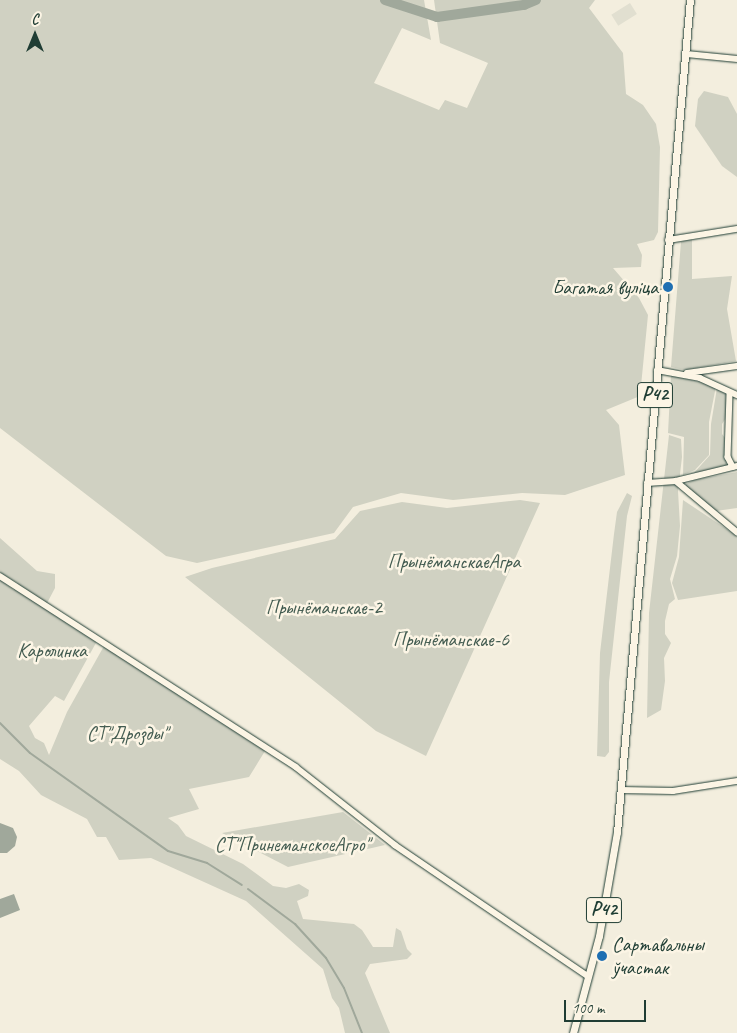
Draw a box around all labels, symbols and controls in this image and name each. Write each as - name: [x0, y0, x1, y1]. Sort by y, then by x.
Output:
- north arrow: [10, 10, 60, 60]
- text: С: [32, 11, 38, 28]
- place label: Багатая вуліца: [554, 275, 658, 299]
- marker: Багатая вуліца: [662, 281, 674, 293]
- road number: Р42: [636, 378, 674, 412]
- park label: ПрынёманскаеАгра: [388, 549, 520, 573]
- park label: Прынёманскае-2: [266, 595, 382, 619]
- park label: Прынёманскае-6: [393, 627, 509, 651]
- park label: Каролинка: [17, 638, 87, 662]
- park label: СТ"Дрозды": [87, 721, 167, 745]
- park label: СТ"ПринеманскоеАгро": [215, 832, 369, 856]
- road number: Р42: [585, 894, 623, 926]
- place label: Сартавальны ўчастак: [612, 932, 704, 979]
- marker: Сартавальны ўчастак: [596, 950, 608, 962]
- scale bar: [567, 990, 650, 1022]
- text: 100 m: [572, 999, 604, 1018]

